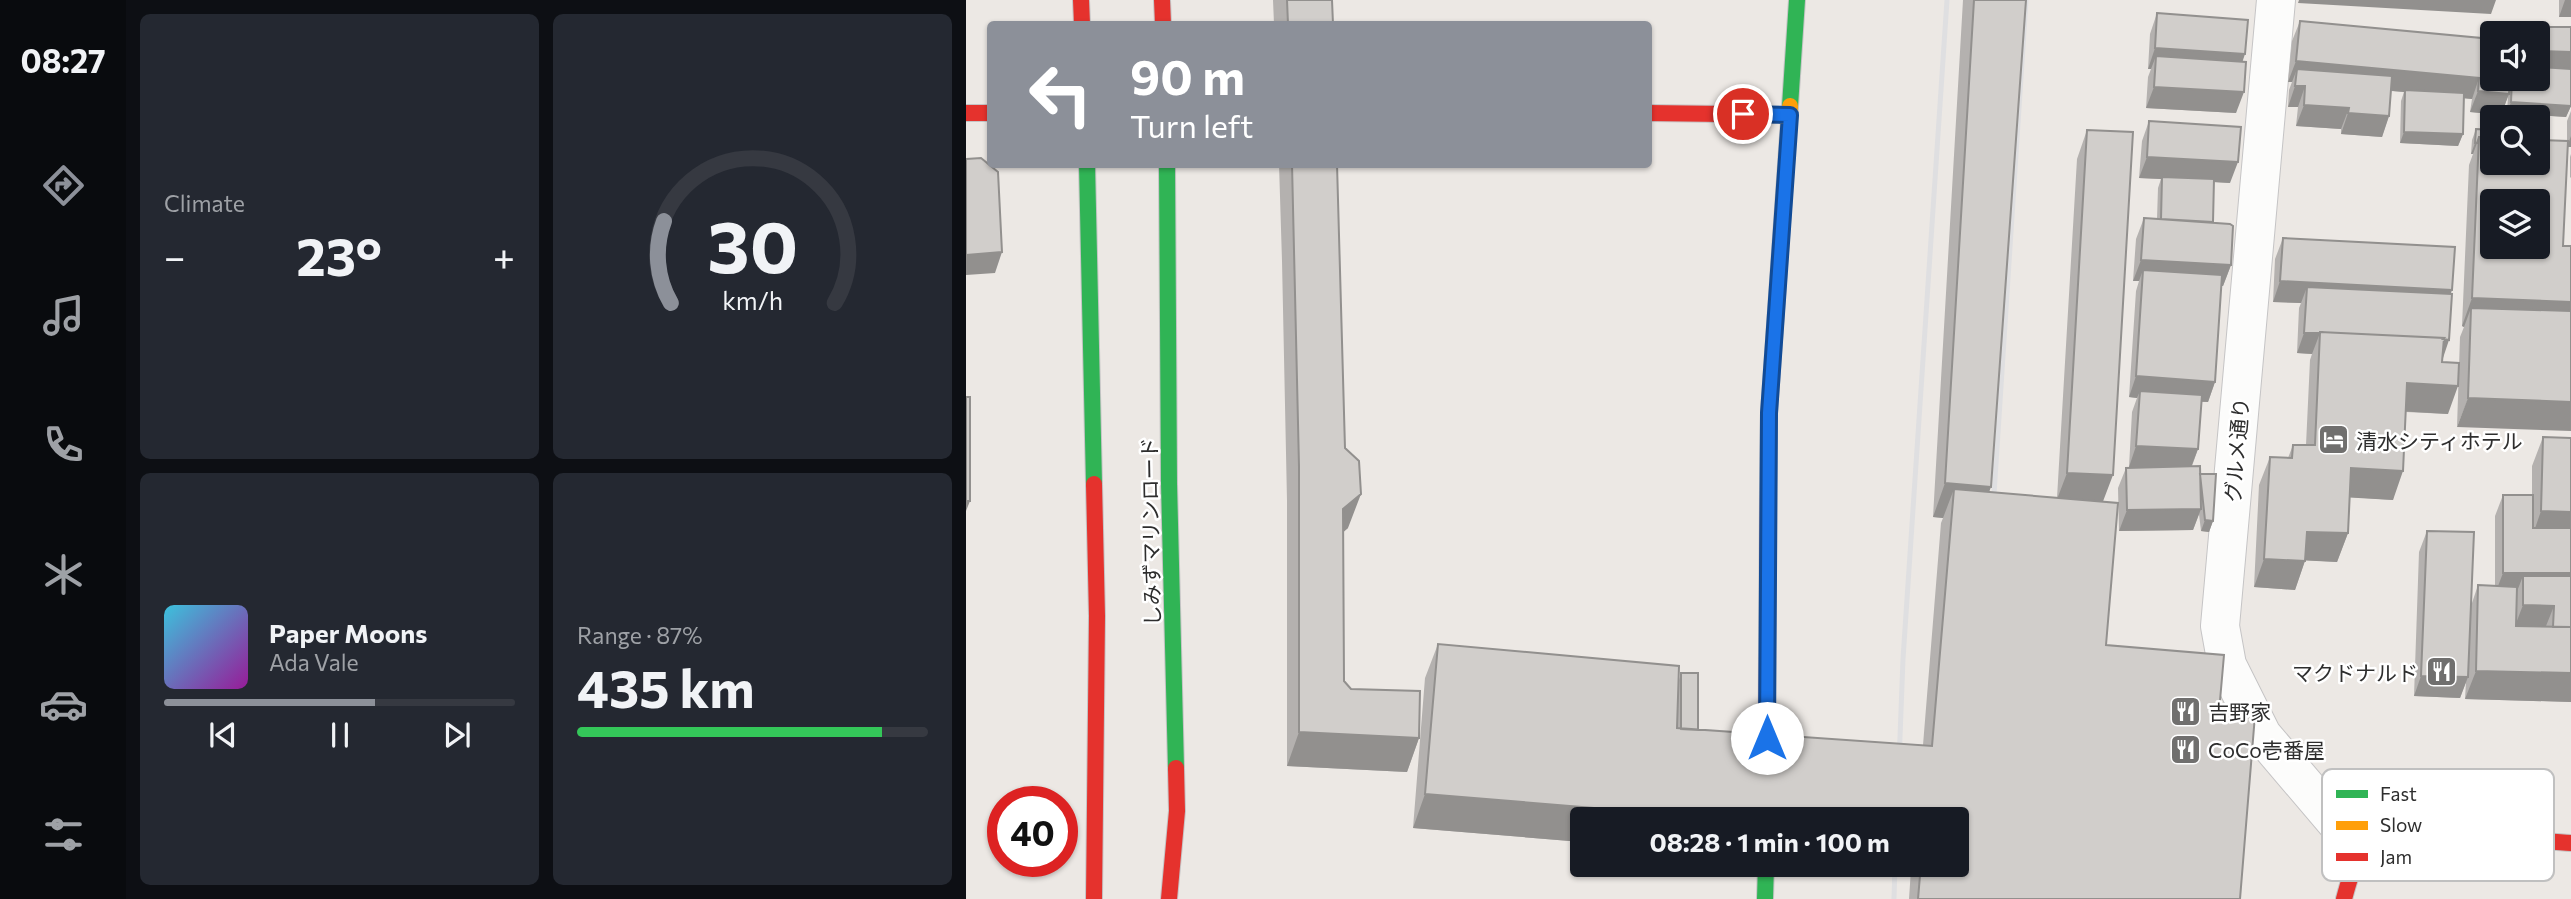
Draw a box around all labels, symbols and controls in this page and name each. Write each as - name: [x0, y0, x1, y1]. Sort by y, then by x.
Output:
- map controls: [2480, 21, 2550, 259]
- button: sound: [2480, 21, 2550, 91]
- text: 08:27: [20, 40, 106, 80]
- text: 90 m: [1130, 45, 1245, 105]
- icon: left: [1015, 49, 1106, 140]
- pin: [1713, 84, 1773, 144]
- icon: arrive: [1724, 95, 1762, 133]
- text: Turn left: [1130, 105, 1254, 145]
- button: search: [2480, 105, 2550, 175]
- icon: directions: [39, 161, 88, 210]
- text: Climate: [164, 189, 245, 217]
- button: layers: [2480, 189, 2550, 259]
- text: 30: [707, 199, 798, 288]
- text: 23°: [296, 223, 382, 287]
- text: −: [164, 232, 186, 279]
- text: +: [493, 232, 515, 279]
- text: km/h: [722, 284, 783, 314]
- icon: music: [39, 291, 88, 340]
- street label: グルメ通り: [2219, 397, 2253, 503]
- icon: phone: [39, 420, 88, 469]
- hotel icon: 清水シティホテル: [2316, 423, 2350, 457]
- place label: 清水シティホテル: [2356, 428, 2523, 453]
- street label: しみずマリンロード: [1136, 437, 1164, 627]
- icon: climate: [39, 550, 88, 599]
- text: Paper Moons: [269, 617, 427, 648]
- text: Range · 87%: [577, 621, 702, 649]
- text: Ada Vale: [269, 648, 359, 676]
- text: 435 km: [577, 655, 755, 719]
- restaurant icon: マクドナルド: [2424, 655, 2458, 689]
- place label: マクドナルド: [2292, 660, 2418, 685]
- icon: car: [39, 680, 88, 729]
- restaurant icon: 吉野家: [2168, 694, 2202, 728]
- place label: 吉野家: [2208, 699, 2271, 724]
- position arrow: [1730, 701, 1804, 775]
- icon: previous: [204, 716, 242, 754]
- icon: pause: [321, 716, 359, 754]
- icon: next: [438, 716, 476, 754]
- restaurant icon: CoCo壱番屋: [2168, 732, 2202, 766]
- place label: CoCo壱番屋: [2208, 737, 2325, 762]
- legend: [2322, 769, 2554, 881]
- text: Fast: [2380, 782, 2417, 805]
- speed limit sign: 40: [987, 786, 1078, 877]
- icon: filters: [39, 810, 88, 859]
- text: Slow: [2380, 813, 2422, 836]
- text: 08:28 · 1 min · 100 m: [1649, 826, 1890, 857]
- text: Jam: [2380, 845, 2412, 868]

